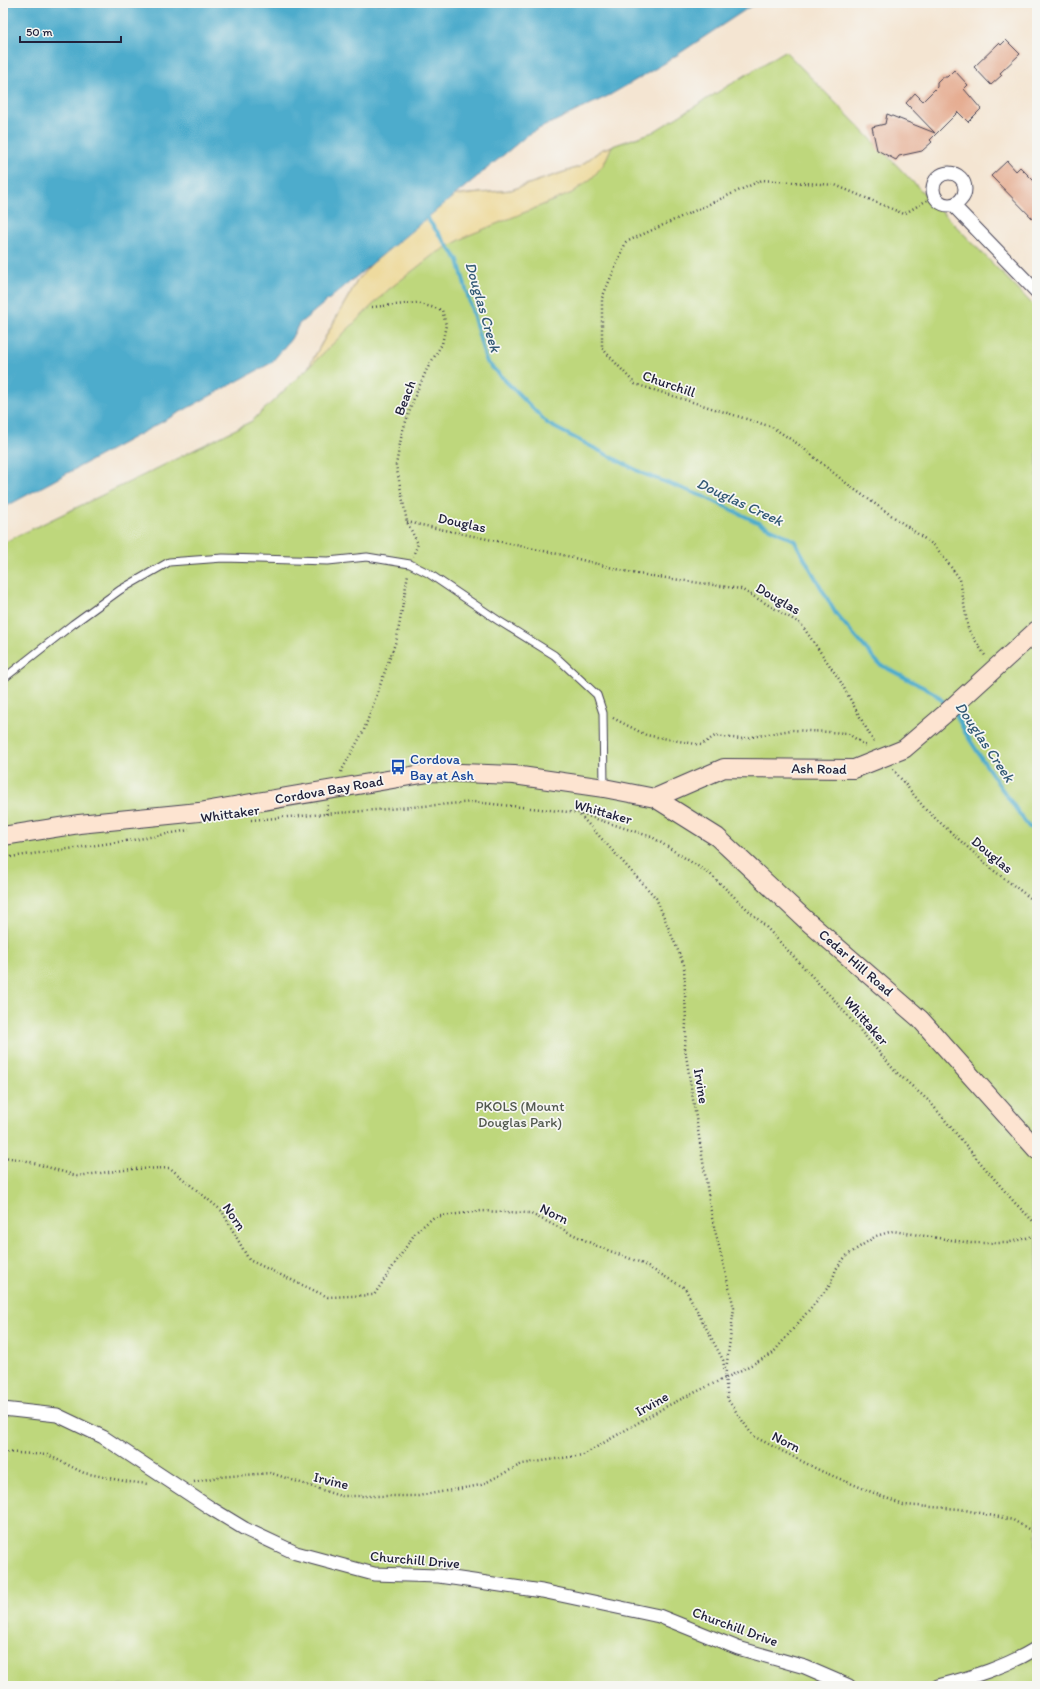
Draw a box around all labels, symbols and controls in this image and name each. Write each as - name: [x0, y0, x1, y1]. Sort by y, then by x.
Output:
- scale bar: [20, 18, 121, 44]
- text: 50 m: [26, 25, 52, 39]
- water label: Douglas Creek: [462, 260, 505, 355]
- street label: Churchill: [640, 367, 698, 401]
- street label: Beach: [391, 378, 419, 418]
- water label: Douglas Creek: [694, 474, 787, 530]
- street label: Douglas: [436, 510, 488, 536]
- street label: Douglas: [753, 579, 803, 619]
- water label: Douglas Creek: [952, 698, 1019, 787]
- place label: Cordova Bay at Ash: [410, 751, 474, 784]
- bus stop icon: Cordova Bay at Ash: [389, 758, 407, 776]
- street label: Ash Road: [791, 760, 847, 778]
- street label: Cordova Bay Road: [273, 772, 385, 808]
- street label: Whittaker: [572, 796, 634, 828]
- street label: Whittaker: [199, 801, 261, 827]
- street label: Douglas: [968, 833, 1016, 877]
- street label: Cedar Hill Road: [815, 926, 897, 1000]
- street label: Whittaker: [840, 993, 892, 1049]
- street label: Irvine: [690, 1067, 712, 1105]
- park label: PKOLS (Mount Douglas Park): [476, 1098, 564, 1131]
- street label: Norn: [219, 1200, 250, 1234]
- street label: Norn: [537, 1200, 572, 1228]
- street label: Irvine: [632, 1388, 672, 1420]
- street label: Norn: [769, 1428, 804, 1457]
- street label: Irvine: [312, 1468, 351, 1494]
- street label: Churchill Drive: [370, 1548, 461, 1572]
- street label: Churchill Drive: [690, 1604, 780, 1650]

